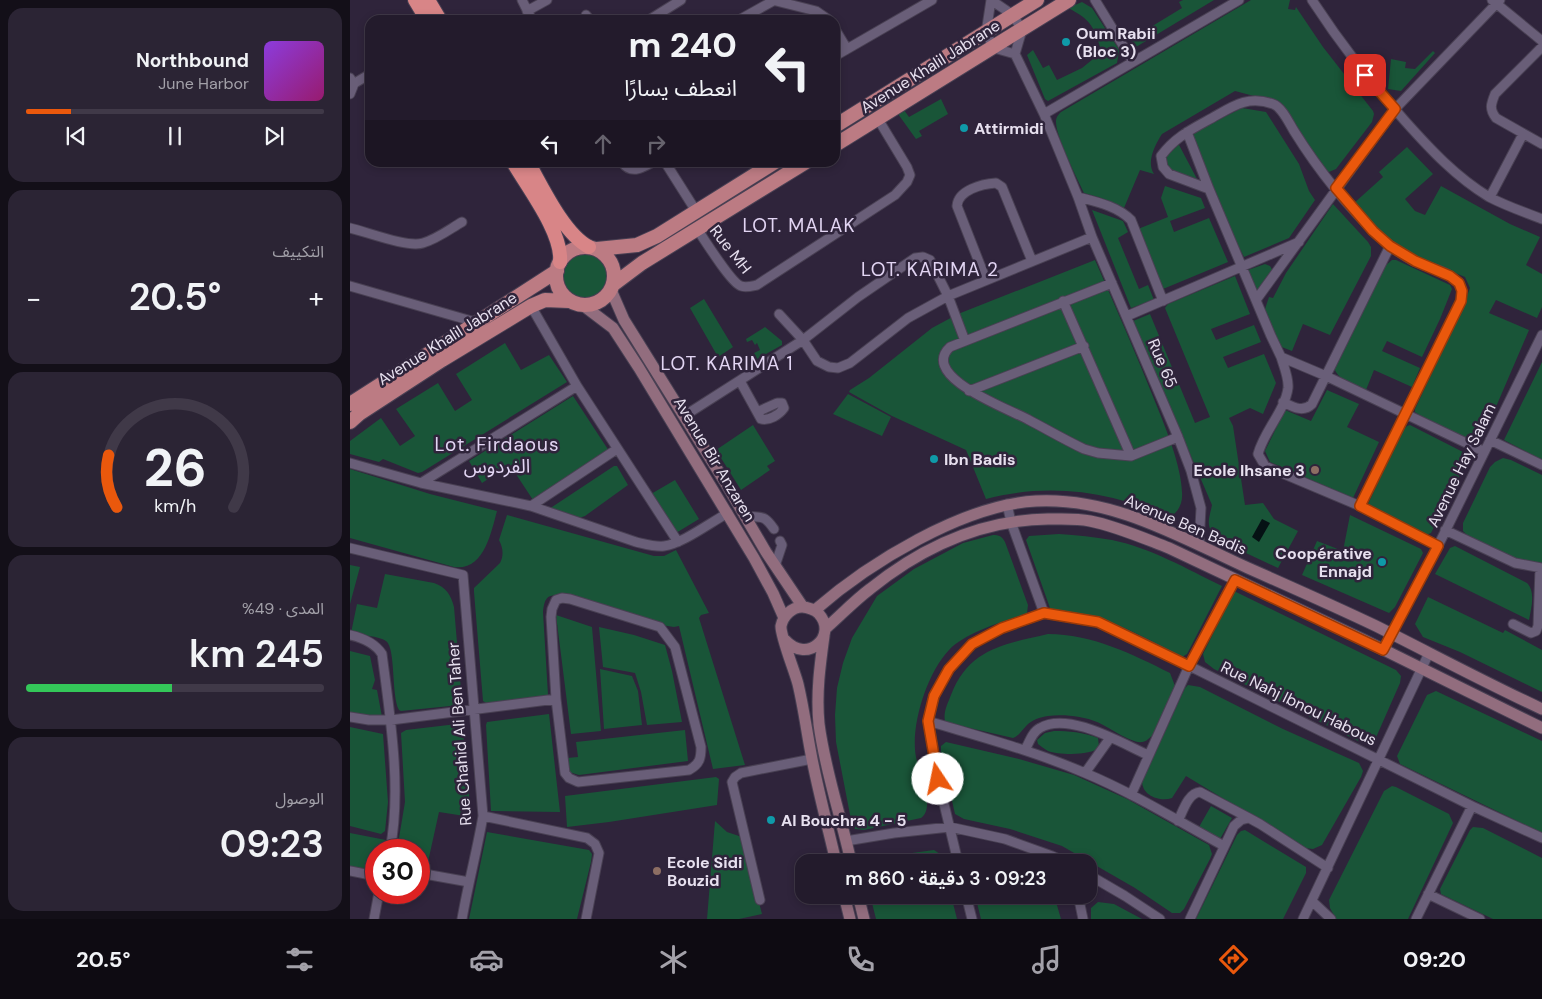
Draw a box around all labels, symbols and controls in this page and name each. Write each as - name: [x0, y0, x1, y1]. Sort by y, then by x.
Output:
- street label: Avenue Khalil Jabrane: [857, 15, 1004, 118]
- text: 240 m: [628, 22, 737, 68]
- place label: Oum Rabii (Bloc 3): [1076, 23, 1156, 62]
- icon: left: [755, 35, 820, 100]
- marker: Oum Rabii (Bloc 3): [1060, 36, 1072, 48]
- text: Northbound: [136, 48, 249, 73]
- pin: [1344, 54, 1386, 96]
- icon: arrive: [1351, 61, 1379, 89]
- text: June Harbor: [158, 73, 249, 94]
- text: انعطف يسارًا: [624, 74, 737, 103]
- place label: Attirmidi: [974, 118, 1044, 139]
- icon: previous: [62, 122, 90, 150]
- icon: pause: [161, 122, 189, 150]
- icon: next: [260, 122, 288, 150]
- marker: Attirmidi: [958, 122, 970, 134]
- icon: left: [536, 130, 564, 158]
- icon: ahead: [589, 130, 617, 158]
- icon: right: [642, 130, 670, 158]
- district label: LOT. MALAK: [742, 213, 856, 238]
- street label: Rue MH: [705, 221, 756, 278]
- text: التكييف: [272, 241, 324, 262]
- district label: LOT. KARIMA 2: [861, 257, 999, 282]
- text: 20.5°: [129, 272, 221, 322]
- text: −: [26, 280, 41, 317]
- text: +: [309, 280, 324, 317]
- street label: Avenue Khalil Jabrane: [374, 287, 521, 390]
- street label: Rue 65: [1143, 335, 1182, 391]
- district label: LOT. KARIMA 1: [661, 351, 793, 376]
- street label: Avenue Bir Anzaren: [669, 393, 760, 526]
- street label: Avenue Hay Salam: [1422, 400, 1501, 531]
- district label: Lot. Firdaous الفردوس: [434, 432, 560, 479]
- text: 26: [144, 434, 206, 502]
- place label: Ibn Badis: [944, 449, 1015, 470]
- marker: Ibn Badis: [928, 453, 940, 465]
- place label: Ecole Ihsane 3: [1193, 460, 1305, 481]
- marker: Ecole Ihsane 3: [1309, 464, 1321, 476]
- street label: Avenue Ben Badis: [1121, 489, 1250, 560]
- text: km/h: [154, 494, 196, 518]
- place label: Coopérative Ennajd: [1275, 543, 1372, 582]
- marker: Coopérative Ennajd: [1376, 556, 1388, 568]
- text: المدى · 49%: [242, 598, 324, 619]
- text: 245 km: [189, 629, 324, 679]
- street label: Rue Chahid Ali Ben Taher: [443, 641, 476, 826]
- street label: Rue Nahj Ibnou Habous: [1217, 656, 1380, 750]
- position arrow: [911, 752, 963, 804]
- text: الوصول: [275, 788, 324, 809]
- place label: Al Bouchra 4 - 5: [781, 810, 907, 831]
- marker: Al Bouchra 4 - 5: [765, 814, 777, 826]
- text: 09:23: [220, 819, 324, 869]
- speed limit sign: 30: [365, 839, 430, 904]
- place label: Ecole Sidi Bouzid: [667, 852, 742, 891]
- marker: Ecole Sidi Bouzid: [651, 865, 663, 877]
- text: 09:23 · 3 دقيقة · 860 m: [845, 866, 1047, 891]
- icon: filters: [282, 942, 317, 977]
- icon: car: [469, 942, 504, 977]
- icon: climate: [656, 942, 691, 977]
- icon: phone: [843, 942, 878, 977]
- icon: music: [1029, 942, 1064, 977]
- icon: directions: [1216, 942, 1251, 977]
- text: 20.5°: [76, 945, 130, 974]
- text: 09:20: [1403, 945, 1466, 974]

